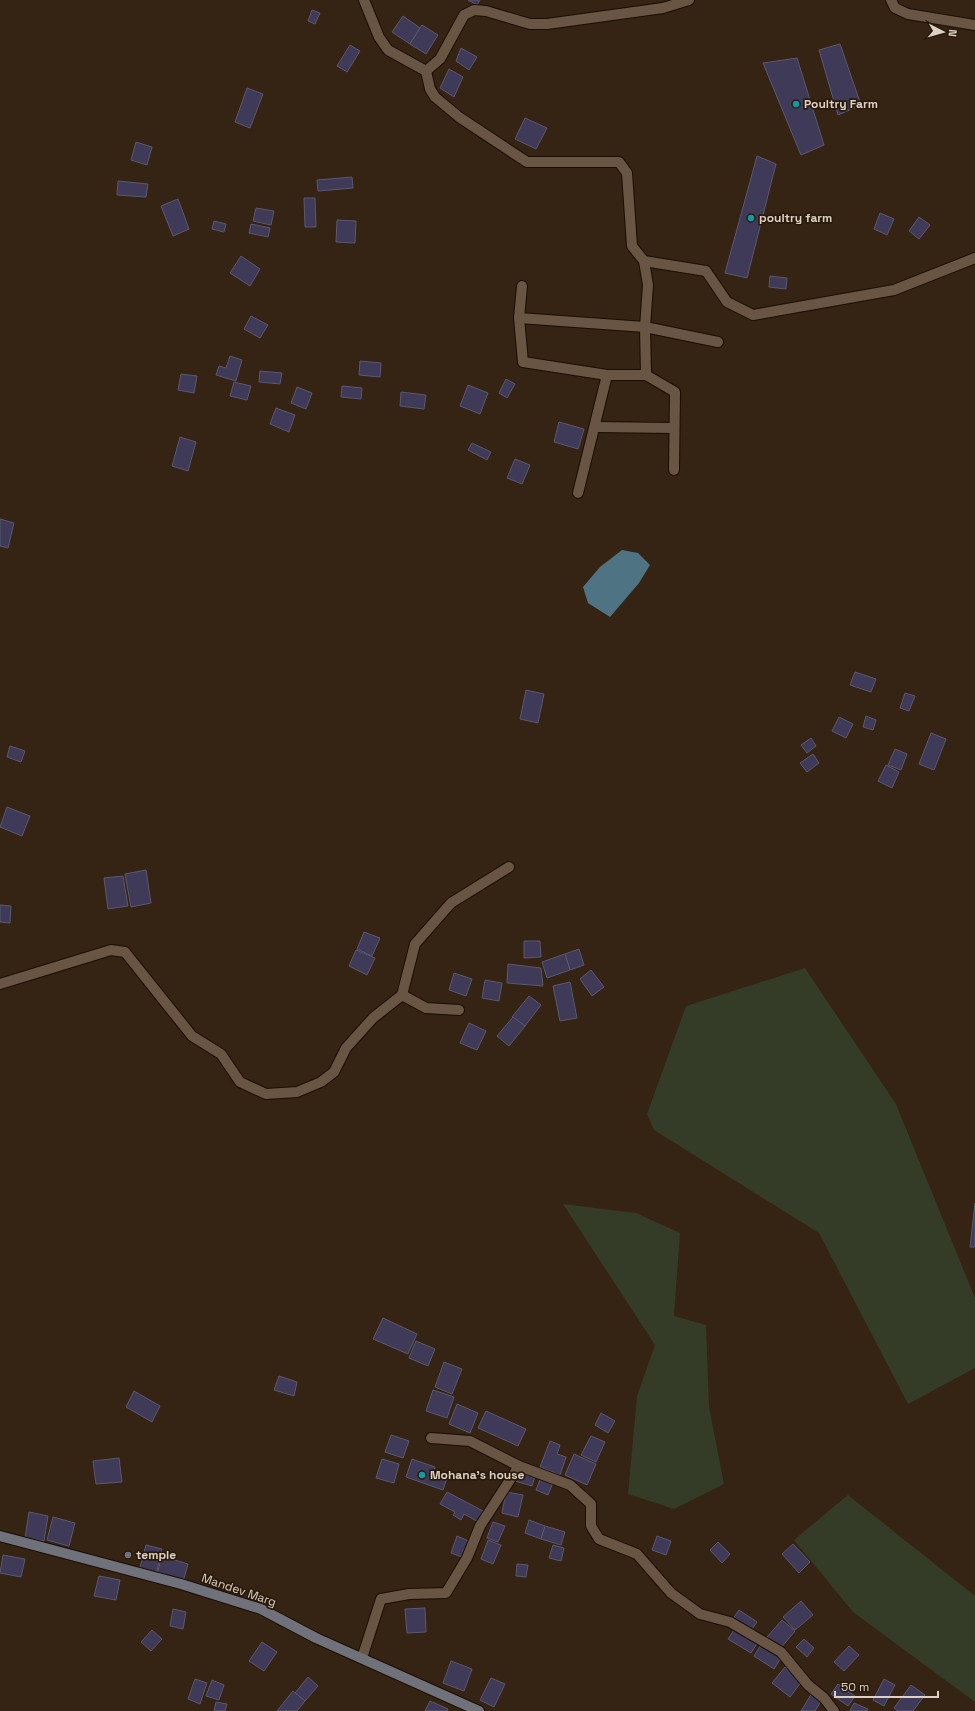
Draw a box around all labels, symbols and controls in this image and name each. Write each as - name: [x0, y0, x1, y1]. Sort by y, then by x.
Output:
- north arrow: [923, 12, 963, 52]
- text: N: [946, 29, 960, 37]
- place label: Poultry Farm: [804, 96, 878, 112]
- marker: Poultry Farm: [791, 99, 801, 109]
- place label: poultry farm: [759, 210, 832, 226]
- marker: poultry farm: [746, 213, 756, 223]
- place label: Mohana's house: [430, 1467, 524, 1483]
- marker: Mohana's house: [417, 1470, 427, 1480]
- place label: temple: [136, 1547, 176, 1563]
- marker: temple: [123, 1550, 133, 1560]
- street label: Mandev Marg: [199, 1570, 279, 1610]
- scale bar: [835, 1673, 938, 1699]
- text: 50 m: [841, 1679, 869, 1695]

